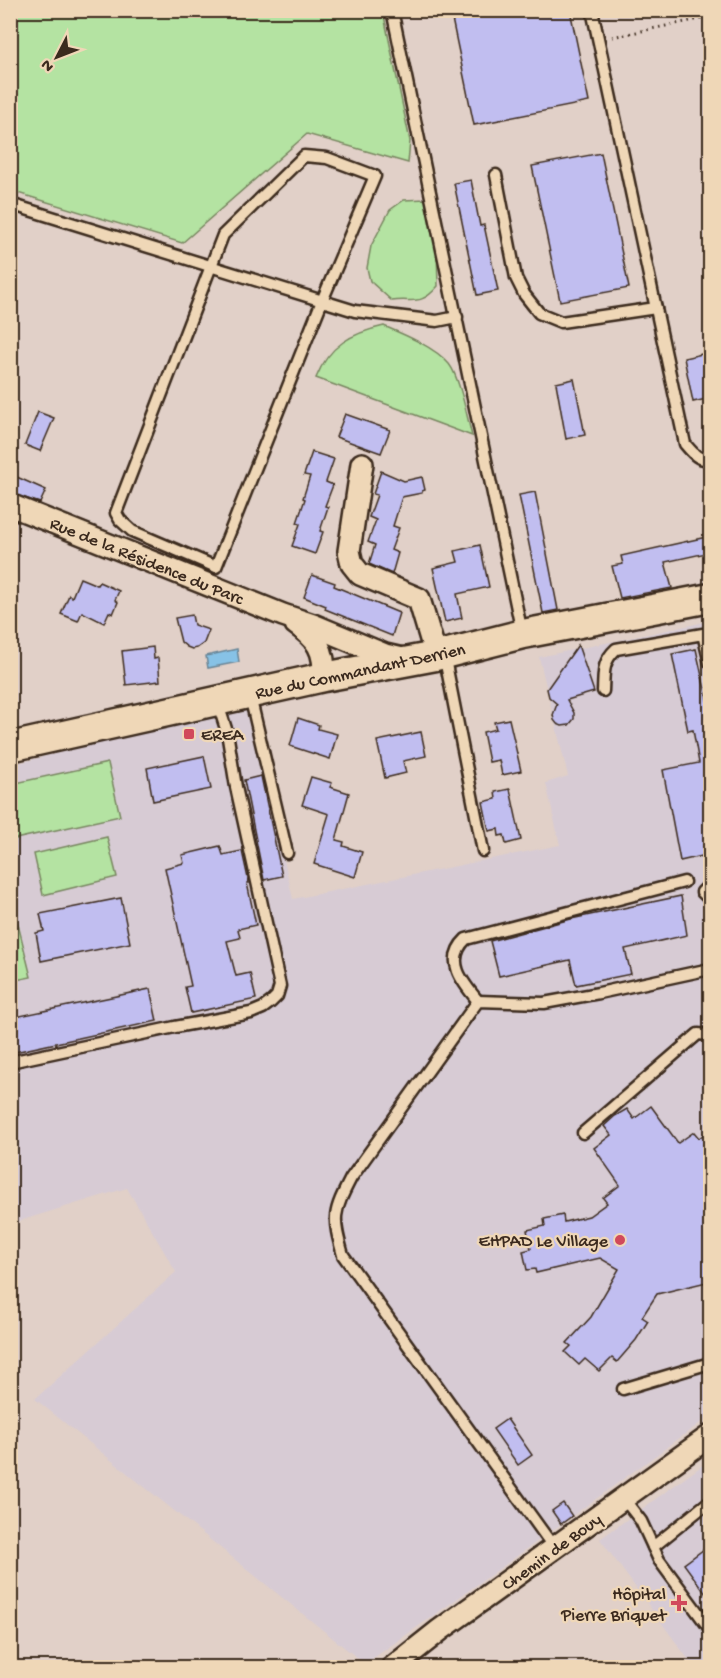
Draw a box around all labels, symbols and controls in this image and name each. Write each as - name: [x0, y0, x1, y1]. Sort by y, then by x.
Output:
- north arrow: [27, 27, 87, 87]
- text: N: [38, 54, 59, 75]
- street label: Rue de la Résidence du Parc: [46, 514, 247, 611]
- street label: Rue du Commandant Derrien: [254, 640, 468, 705]
- place label: EREA: [201, 726, 245, 747]
- marker: EREA: [182, 727, 196, 741]
- place label: EHPAD Le Village: [478, 1232, 609, 1253]
- marker: EHPAD Le Village: [613, 1233, 627, 1247]
- street label: Chemin de Bouy: [498, 1510, 607, 1596]
- place label: Hôpital Pierre Briquet: [560, 1585, 668, 1627]
- marker: Hôpital Pierre Briquet: [670, 1594, 688, 1612]

